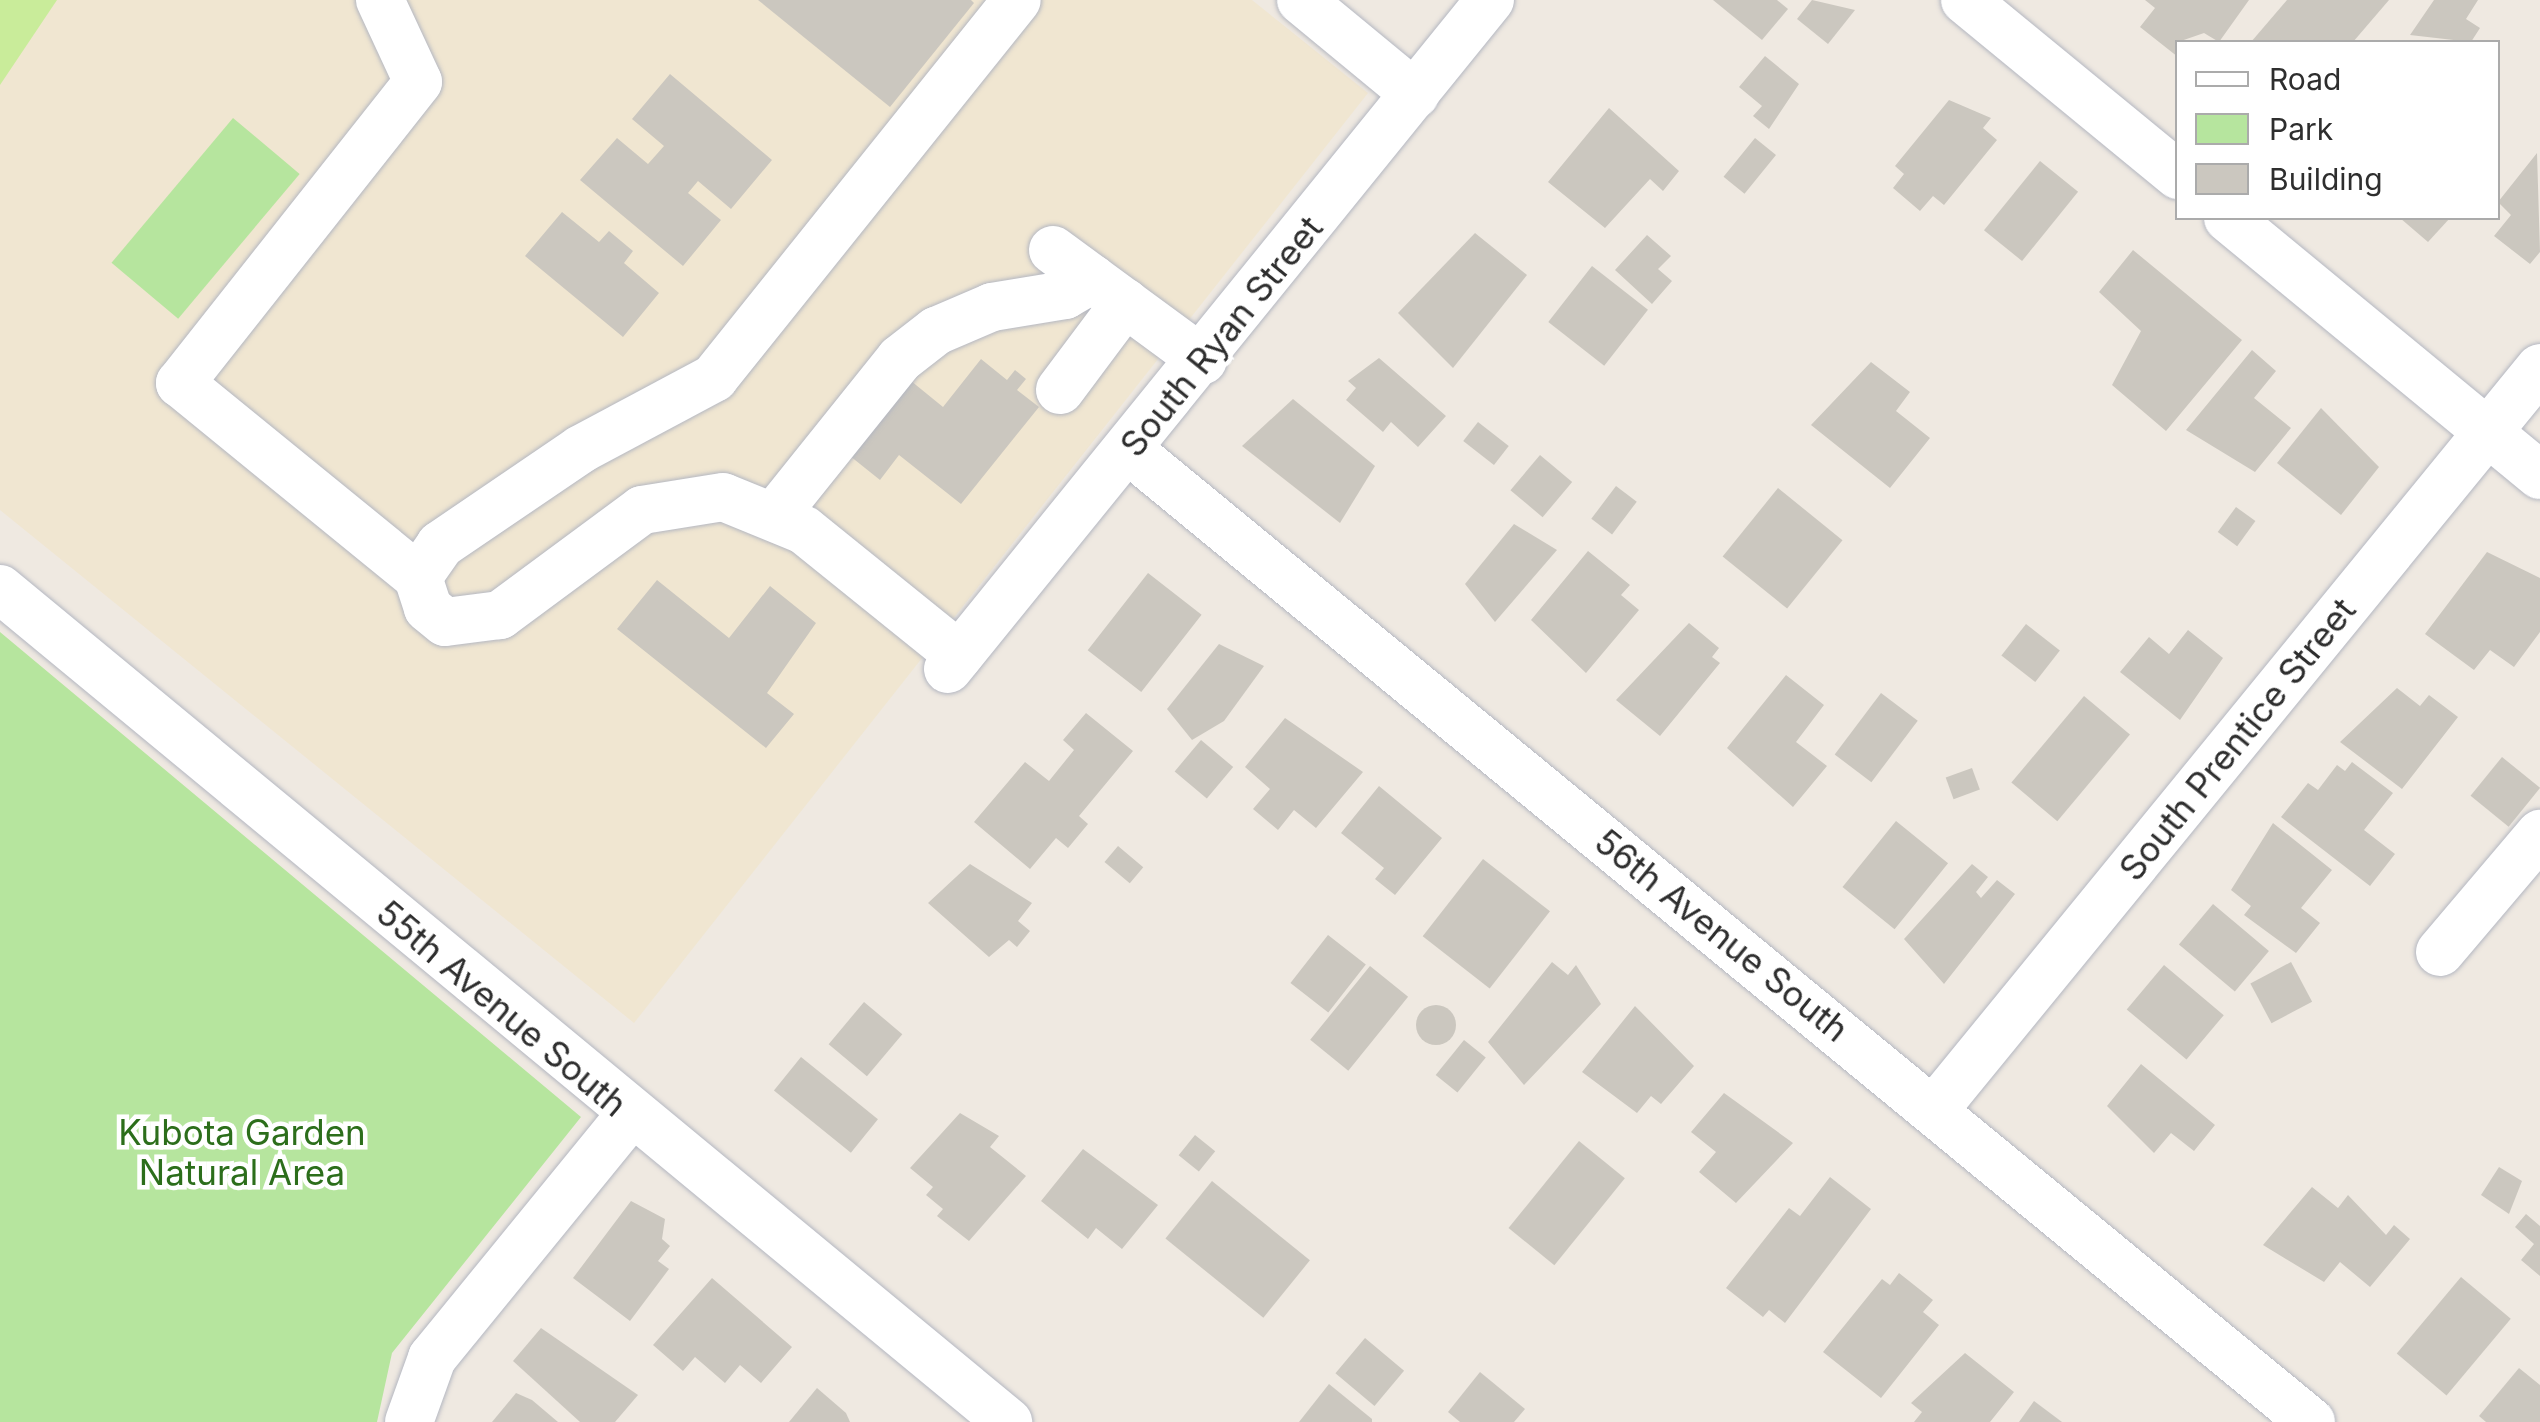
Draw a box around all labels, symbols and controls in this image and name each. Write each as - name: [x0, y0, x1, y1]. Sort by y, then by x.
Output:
- legend: [2175, 40, 2500, 220]
- text: Road: [2269, 61, 2341, 97]
- text: Park: [2269, 111, 2333, 147]
- text: Building: [2269, 161, 2383, 197]
- street label: South Ryan Street: [1111, 207, 1331, 465]
- street label: South Prentice Street: [2110, 589, 2364, 889]
- street label: 56th Avenue South: [1587, 820, 1857, 1050]
- street label: 55th Avenue South: [368, 891, 636, 1125]
- park label: Kubota Garden Natural Area: [118, 1111, 366, 1193]

